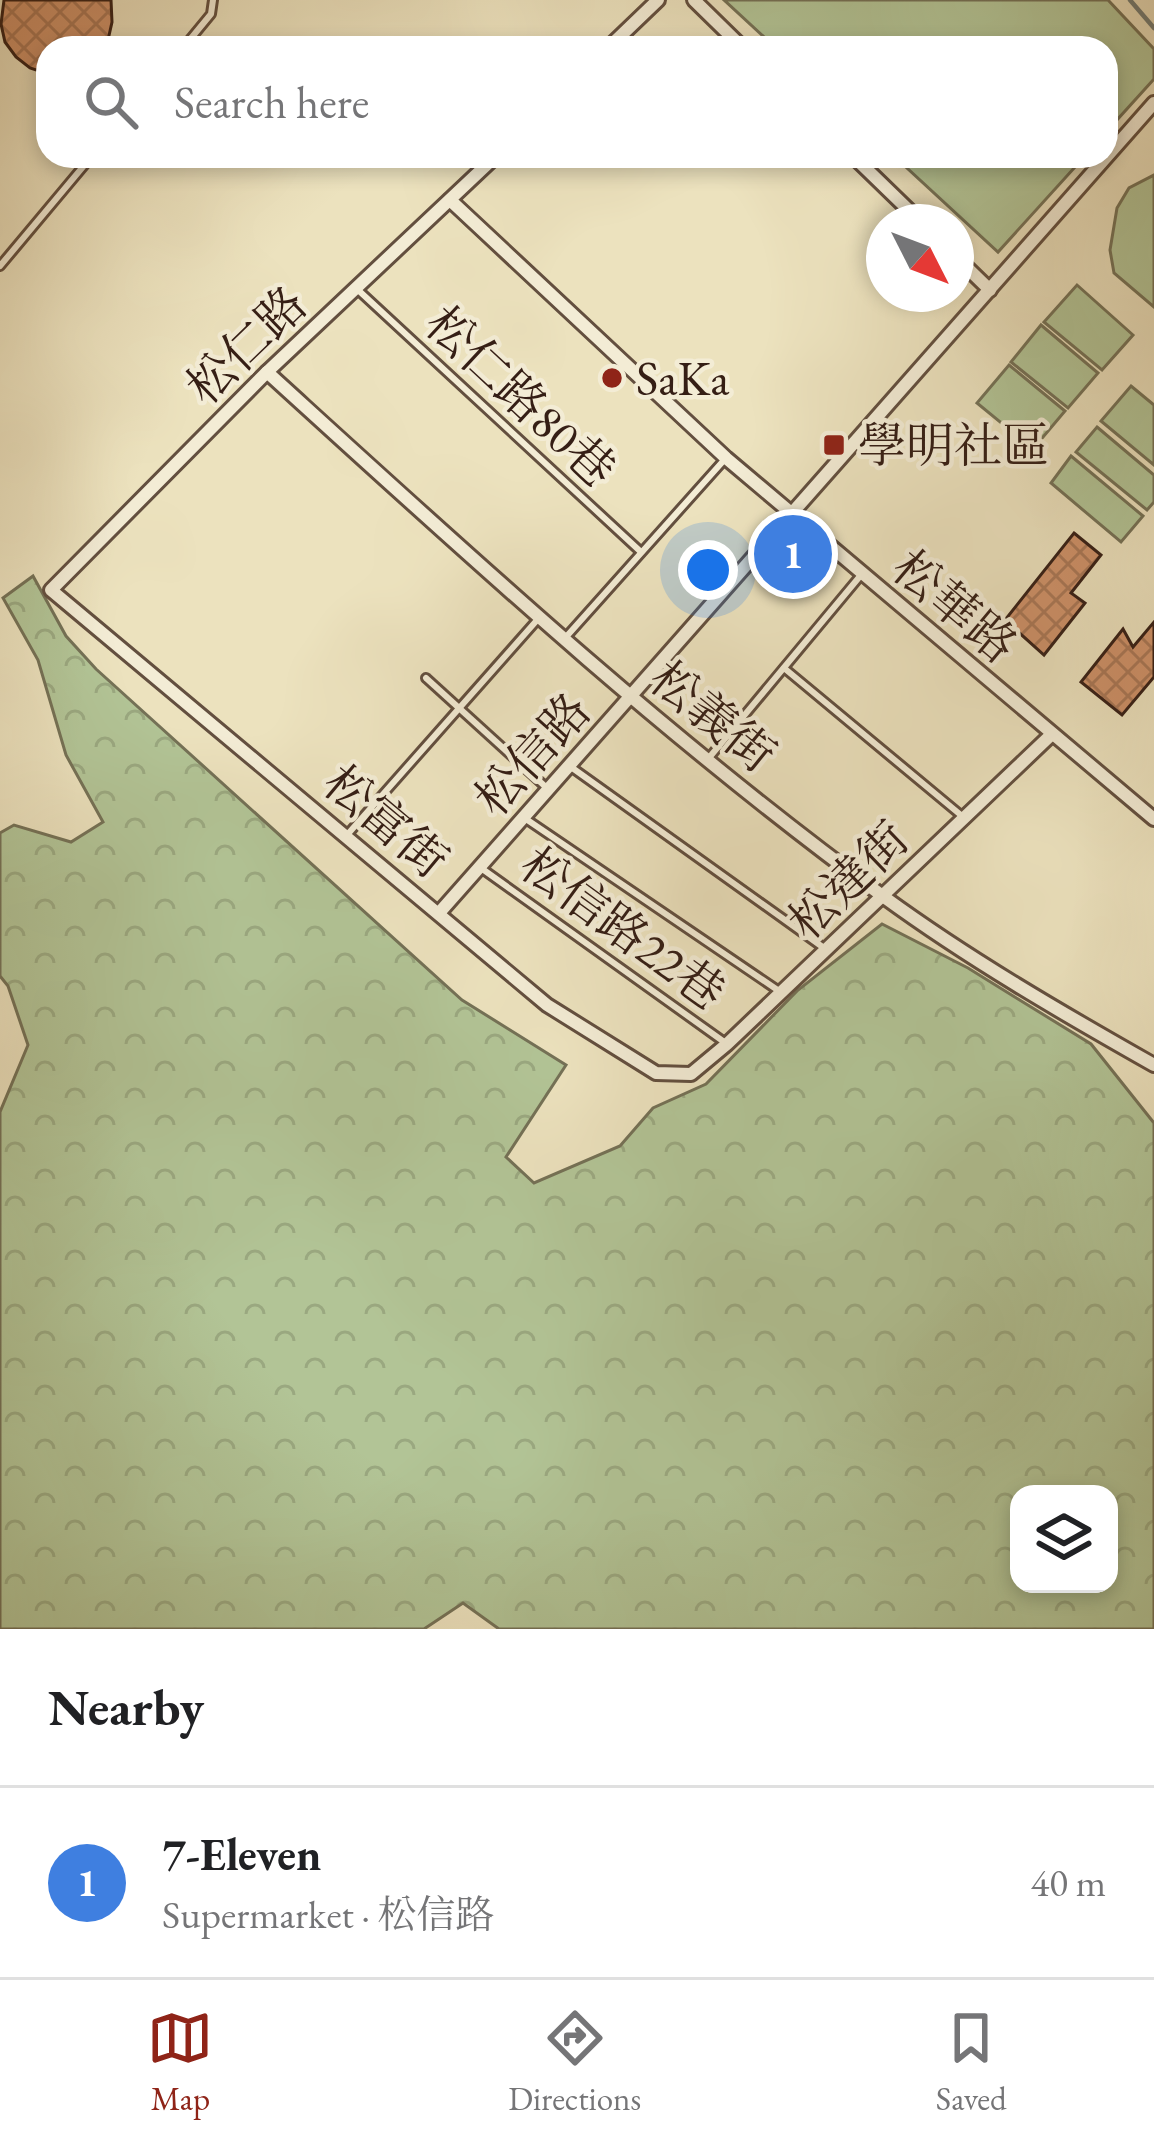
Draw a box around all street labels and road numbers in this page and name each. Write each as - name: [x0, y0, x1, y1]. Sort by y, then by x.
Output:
- street label: 松仁路: [173, 273, 319, 417]
- street label: 松仁路80巷: [413, 292, 629, 500]
- street label: 松華路: [880, 536, 1030, 676]
- street label: 松義街: [638, 647, 788, 785]
- street label: 松信路: [461, 680, 603, 828]
- street label: 松富街: [311, 751, 461, 891]
- street label: 松達街: [775, 808, 921, 952]
- street label: 松信路22巷: [508, 833, 738, 1023]

